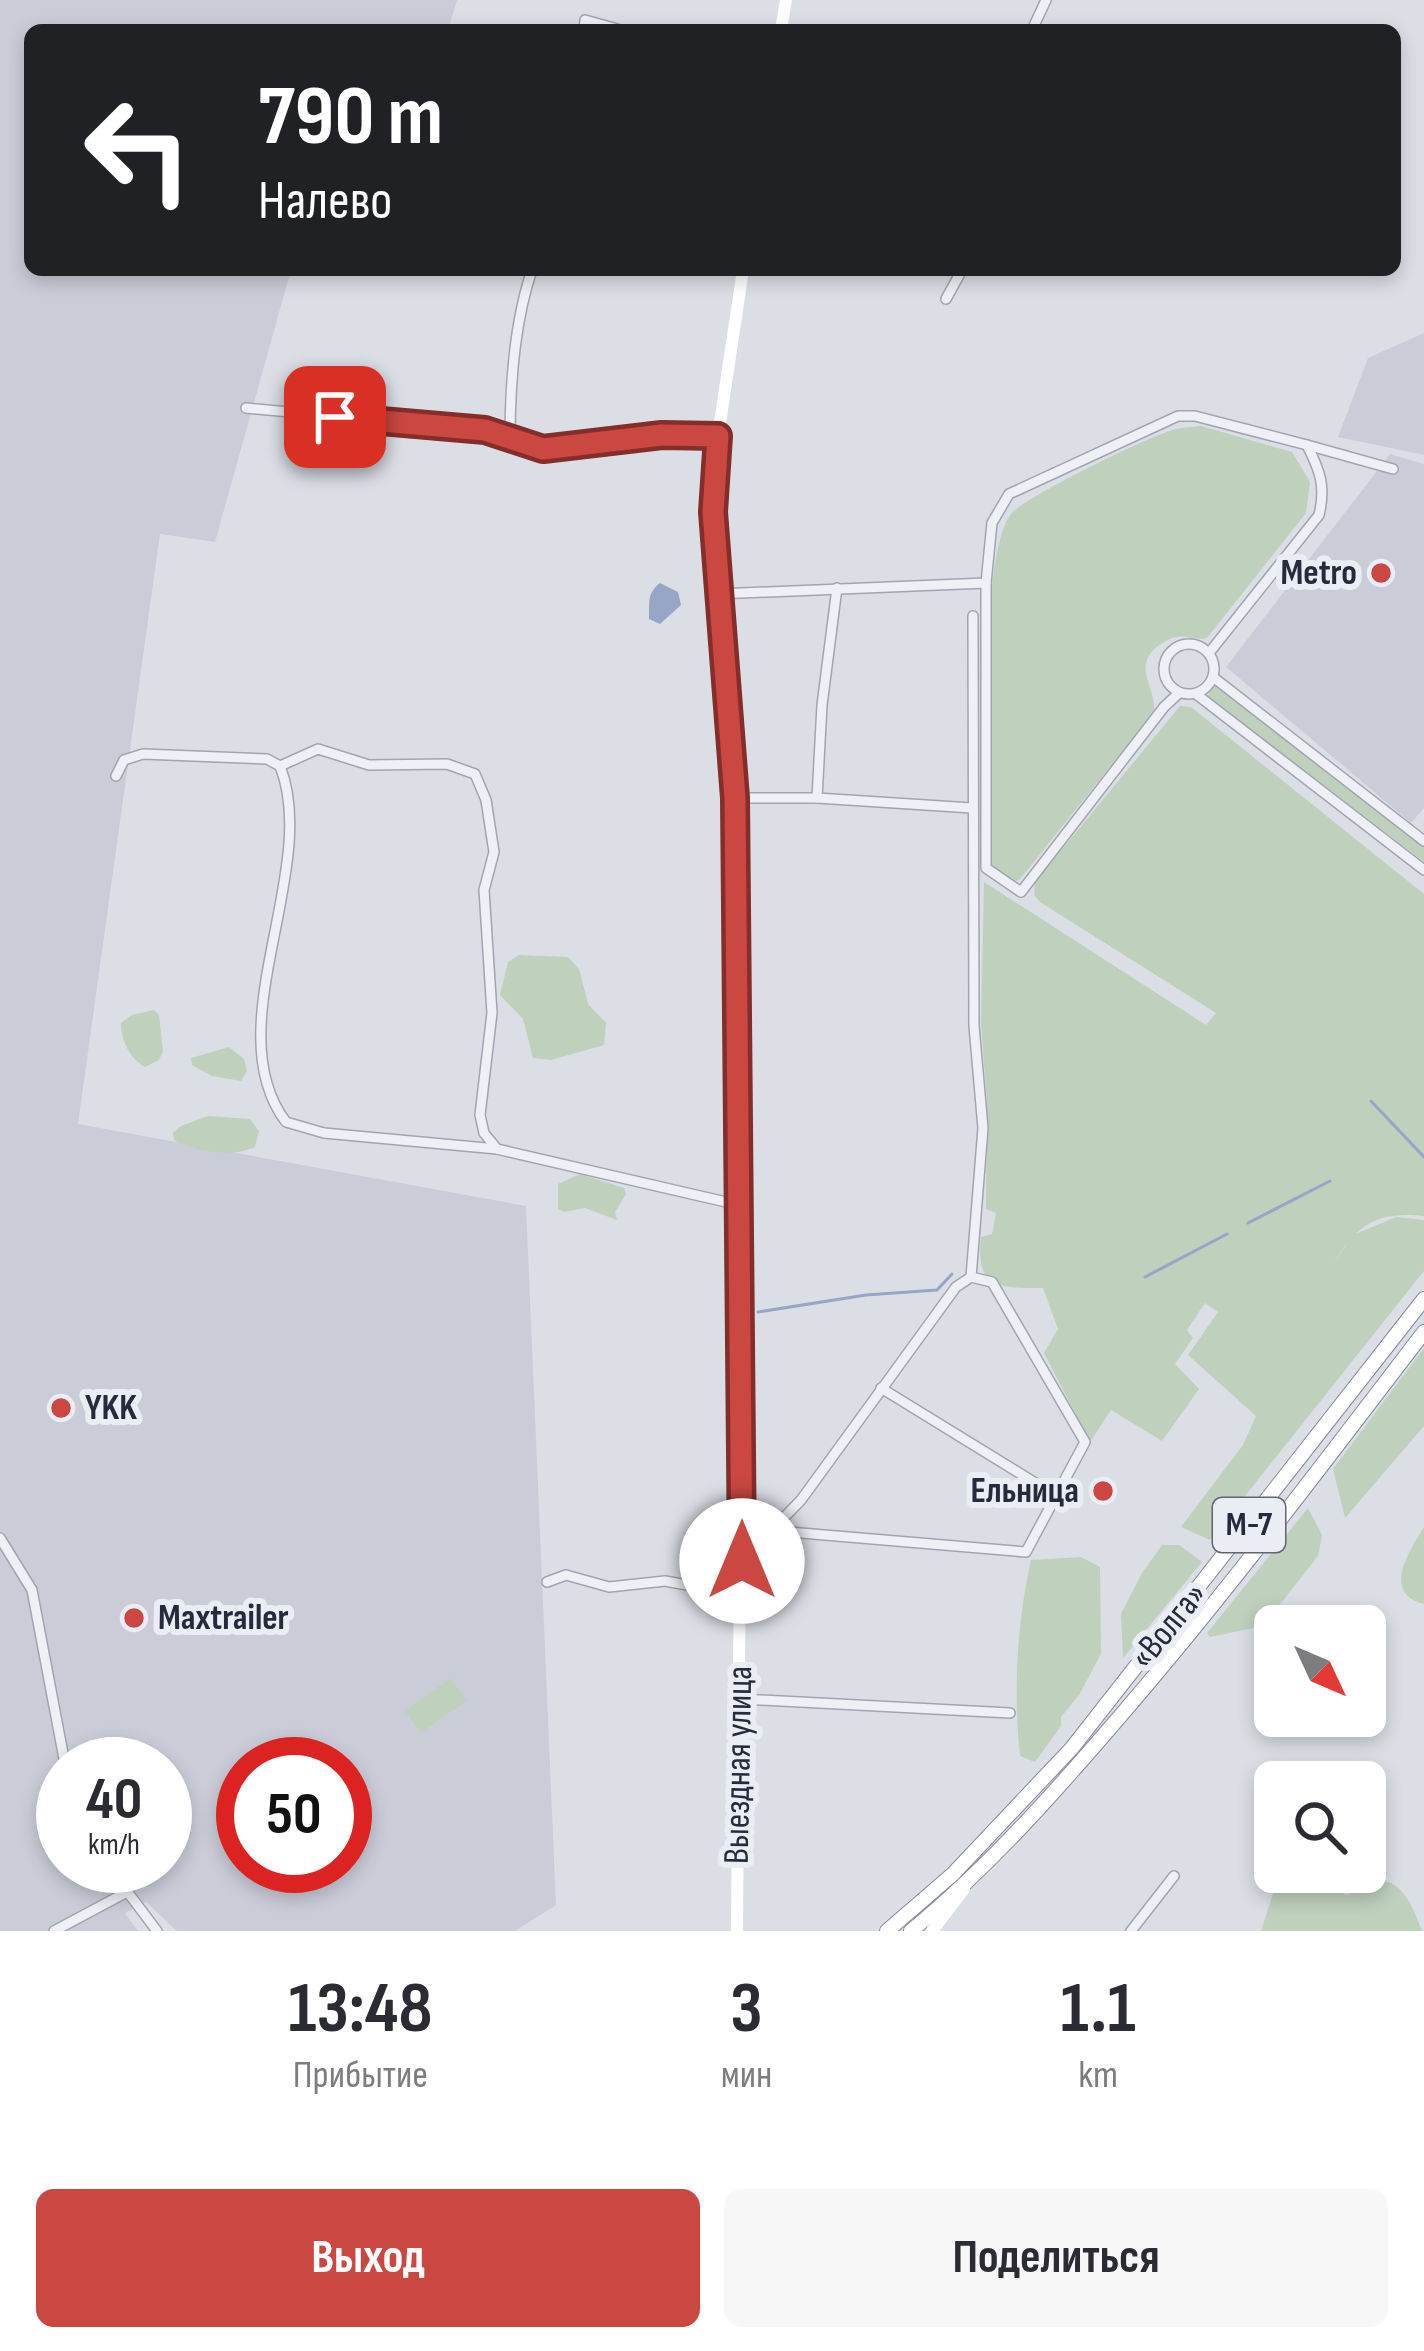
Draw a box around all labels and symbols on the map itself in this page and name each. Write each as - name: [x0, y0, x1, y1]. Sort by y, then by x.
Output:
- pin: [284, 366, 386, 468]
- place label: Metro: [1281, 552, 1357, 595]
- marker: Metro: [1368, 560, 1394, 586]
- place label: YKK: [85, 1387, 137, 1430]
- marker: YKK: [48, 1395, 74, 1421]
- place label: Ельница: [971, 1470, 1079, 1513]
- marker: Ельница: [1090, 1478, 1116, 1504]
- position arrow: [679, 1498, 805, 1624]
- road number: М-7: [1213, 1498, 1285, 1552]
- street label: «Волга»: [1121, 1574, 1217, 1678]
- place label: Maxtrailer: [158, 1597, 289, 1640]
- marker: Maxtrailer: [121, 1605, 147, 1631]
- north arrow: [1254, 1605, 1386, 1737]
- street label: Выездная улица: [716, 1666, 762, 1864]
- speed limit sign: 50: [216, 1737, 372, 1893]

